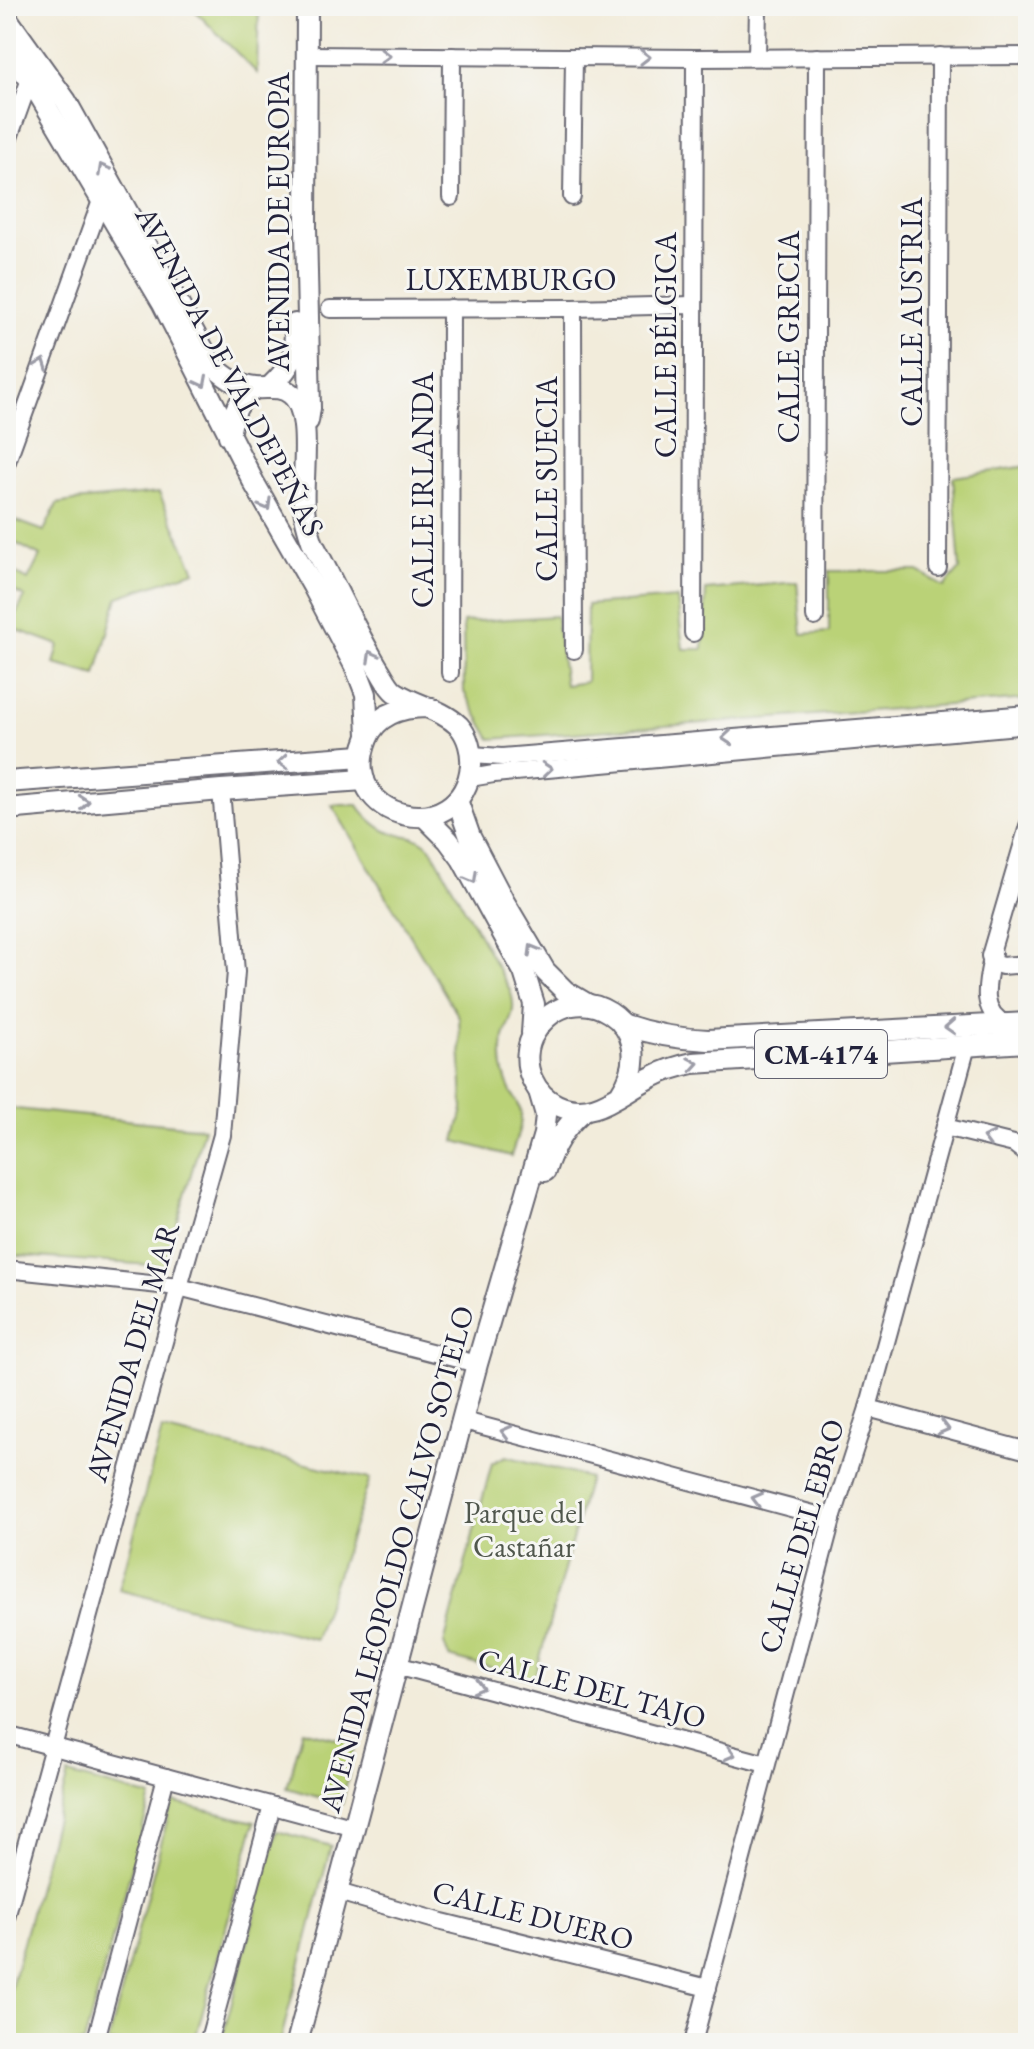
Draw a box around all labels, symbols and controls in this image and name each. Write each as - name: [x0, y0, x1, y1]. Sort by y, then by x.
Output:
- one-way arrow: [379, 47, 392, 65]
- one-way arrow: [639, 48, 652, 66]
- street label: AVENIDA DE EUROPA: [259, 72, 298, 373]
- one-way arrow: [98, 162, 113, 177]
- street label: CALLE AUSTRIA: [892, 197, 931, 427]
- street label: AVENIDA DE VALDEPEÑAS: [126, 199, 334, 542]
- street label: CALLE GRECIA: [769, 231, 808, 443]
- street label: CALLE BÉLGICA: [646, 232, 685, 458]
- street label: LUXEMBURGO: [406, 260, 616, 299]
- one-way arrow: [32, 358, 49, 372]
- street label: CALLE IRLANDA: [403, 372, 442, 608]
- one-way arrow: [193, 373, 208, 388]
- street label: CALLE SUECIA: [527, 376, 566, 582]
- one-way arrow: [256, 496, 272, 510]
- one-way arrow: [366, 651, 382, 665]
- one-way arrow: [720, 729, 733, 746]
- one-way arrow: [276, 753, 289, 770]
- one-way arrow: [541, 761, 554, 778]
- one-way arrow: [78, 794, 91, 811]
- one-way arrow: [462, 870, 478, 884]
- one-way arrow: [527, 945, 543, 959]
- one-way arrow: [943, 1018, 956, 1035]
- road number: CM-4174: [755, 1030, 887, 1078]
- one-way arrow: [686, 1056, 699, 1073]
- one-way arrow: [982, 1130, 995, 1147]
- street label: AVENIDA DEL MAR: [76, 1217, 188, 1487]
- street label: AVENIDA LEOPOLDO CALVO SOTELO: [309, 1301, 483, 1818]
- street label: CALLE DEL EBRO: [749, 1414, 853, 1658]
- one-way arrow: [936, 1419, 950, 1436]
- one-way arrow: [499, 1425, 513, 1442]
- one-way arrow: [750, 1492, 764, 1509]
- park label: Parque del Castañar: [464, 1493, 584, 1566]
- street label: CALLE DEL TAJO: [474, 1639, 710, 1737]
- one-way arrow: [472, 1678, 486, 1694]
- one-way arrow: [723, 1745, 737, 1761]
- street label: CALLE DUERO: [428, 1871, 638, 1959]

